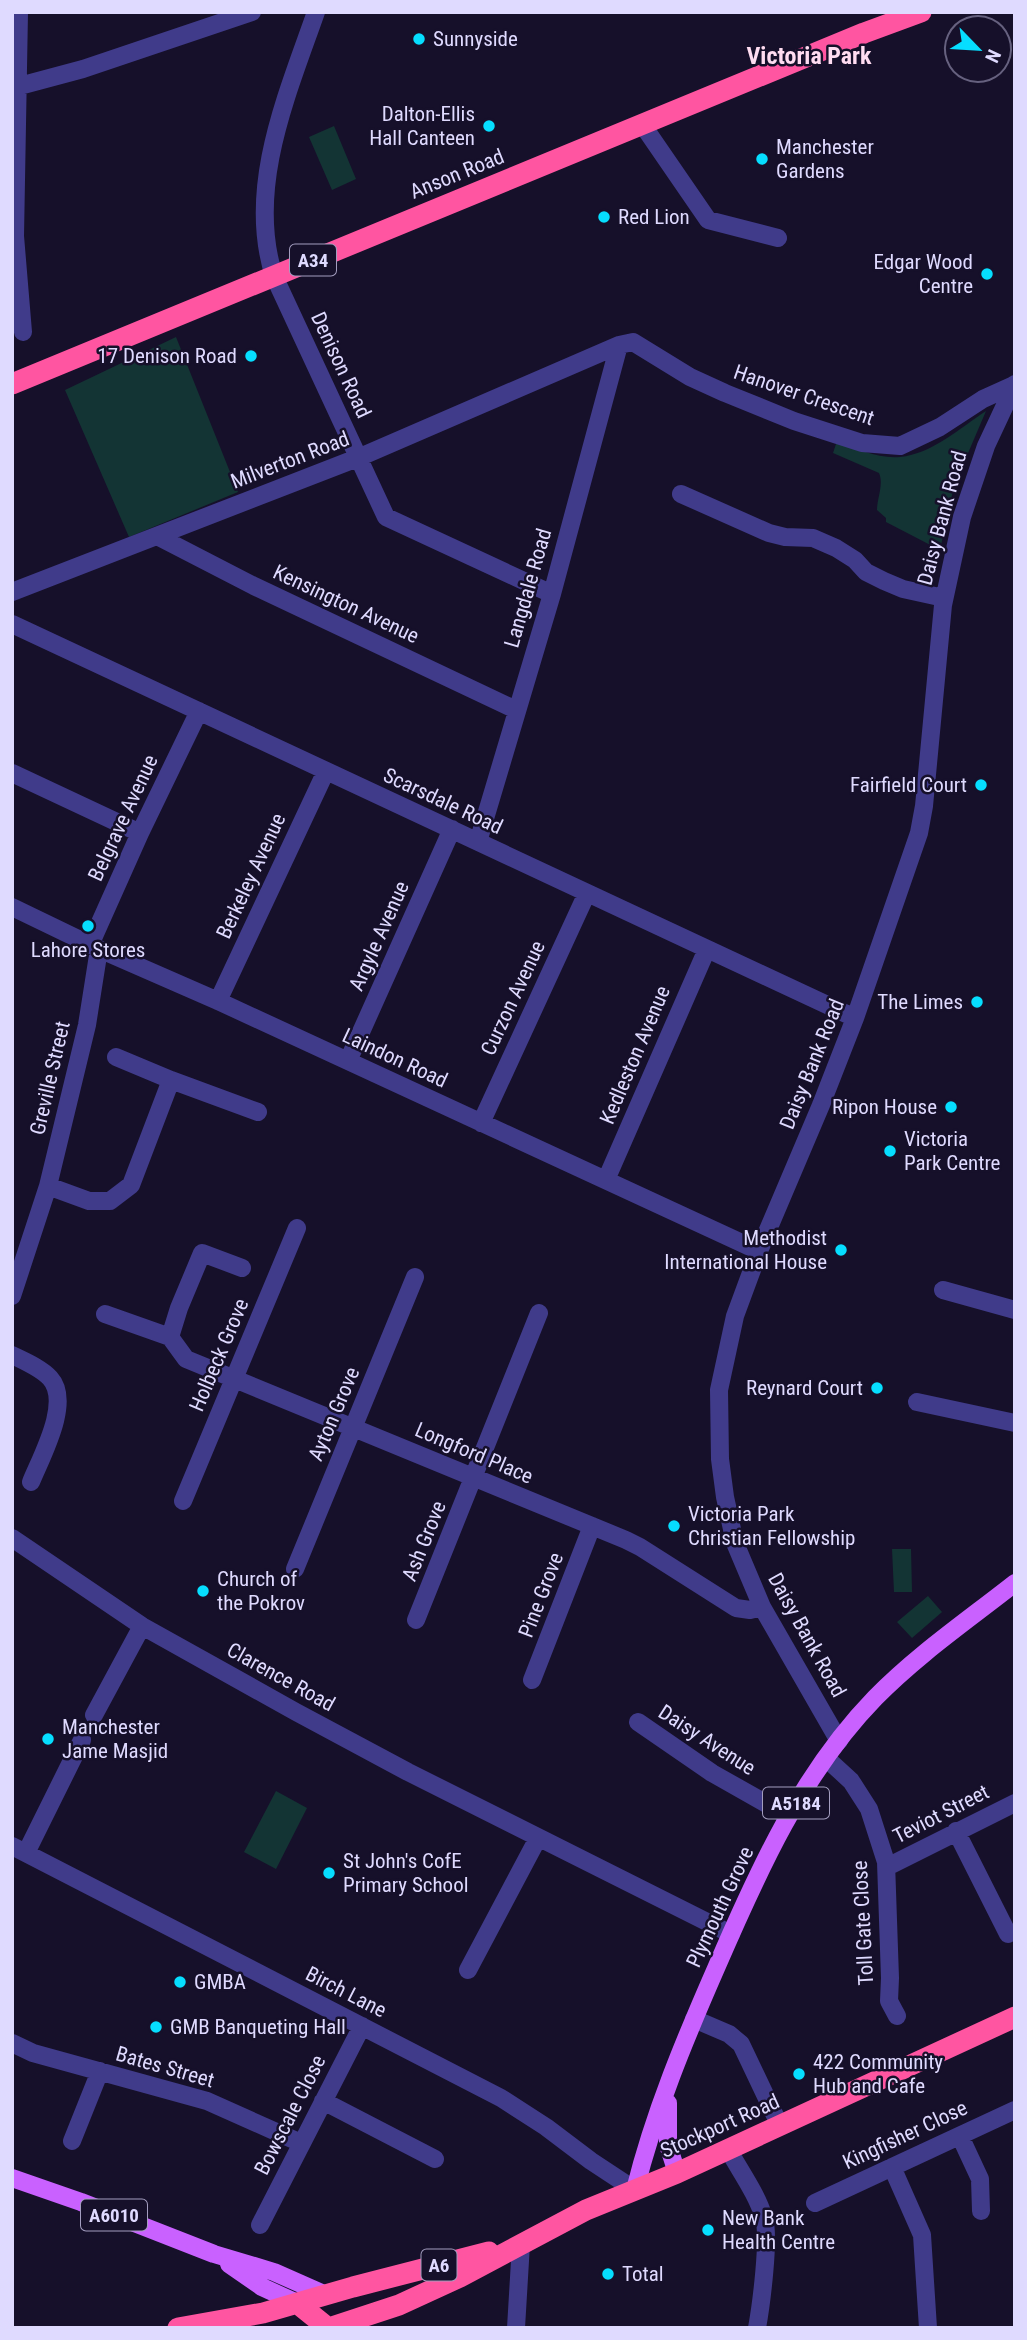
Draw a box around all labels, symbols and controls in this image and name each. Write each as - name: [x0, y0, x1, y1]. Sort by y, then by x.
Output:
- north arrow: [943, 14, 1013, 84]
- place label: Sunnyside: [433, 27, 518, 51]
- marker: Sunnyside: [411, 31, 427, 47]
- district label: Victoria Park: [747, 42, 872, 70]
- text: N: [980, 46, 1006, 66]
- place label: Dalton-Ellis Hall Canteen: [369, 102, 475, 150]
- marker: Dalton-Ellis Hall Canteen: [481, 118, 497, 134]
- place label: Manchester Gardens: [776, 135, 874, 183]
- street label: Anson Road: [406, 144, 508, 204]
- marker: Manchester Gardens: [754, 151, 770, 167]
- place label: Red Lion: [618, 205, 690, 229]
- marker: Red Lion: [596, 209, 612, 225]
- road number: A34: [290, 244, 336, 276]
- place label: Edgar Wood Centre: [874, 250, 973, 298]
- marker: Edgar Wood Centre: [979, 266, 995, 282]
- street label: Denison Road: [306, 308, 376, 422]
- place label: 17 Denison Road: [97, 344, 237, 368]
- marker: 17 Denison Road: [243, 348, 259, 364]
- street label: Hanover Crescent: [731, 360, 877, 430]
- street label: Milverton Road: [227, 426, 353, 494]
- street label: Daisy Bank Road: [913, 448, 971, 588]
- street label: Langdale Road: [500, 526, 556, 650]
- street label: Kensington Avenue: [269, 560, 423, 648]
- street label: Belgrave Avenue: [83, 751, 163, 885]
- street label: Scarsdale Road: [380, 763, 506, 839]
- place label: Fairfield Court: [850, 773, 967, 797]
- marker: Fairfield Court: [973, 777, 989, 793]
- street label: Berkeley Avenue: [212, 809, 291, 942]
- street label: Argyle Avenue: [344, 877, 414, 994]
- marker: Lahore Stores: [80, 918, 96, 934]
- street label: Curzon Avenue: [476, 937, 550, 1059]
- place label: Lahore Stores: [31, 938, 145, 962]
- street label: Kedleston Avenue: [595, 982, 675, 1128]
- place label: The Limes: [877, 990, 963, 1014]
- marker: The Limes: [969, 994, 985, 1010]
- street label: Daisy Bank Road: [775, 995, 849, 1133]
- street label: Greville Street: [25, 1019, 75, 1137]
- street label: Laindon Road: [339, 1023, 451, 1093]
- place label: Ripon House: [832, 1095, 937, 1119]
- marker: Ripon House: [943, 1099, 959, 1115]
- place label: Victoria Park Centre: [904, 1127, 1001, 1175]
- marker: Victoria Park Centre: [882, 1143, 898, 1159]
- place label: Methodist International House: [664, 1226, 827, 1274]
- marker: Methodist International House: [833, 1242, 849, 1258]
- street label: Holbeck Grove: [184, 1295, 254, 1415]
- street label: Ayton Grove: [303, 1363, 365, 1465]
- place label: Reynard Court: [746, 1376, 863, 1400]
- marker: Reynard Court: [869, 1380, 885, 1396]
- street label: Longford Place: [411, 1417, 537, 1489]
- street label: Ash Grove: [397, 1497, 451, 1585]
- place label: Victoria Park Christian Fellowship: [688, 1502, 855, 1550]
- marker: Victoria Park Christian Fellowship: [666, 1518, 682, 1534]
- street label: Pine Grove: [514, 1549, 568, 1641]
- place label: Church of the Pokrov: [217, 1567, 305, 1615]
- street label: Daisy Bank Road: [763, 1569, 851, 1701]
- marker: Church of the Pokrov: [195, 1583, 211, 1599]
- street label: Clarence Road: [223, 1638, 339, 1716]
- street label: Daisy Avenue: [654, 1700, 760, 1780]
- place label: Manchester Jame Masjid: [62, 1715, 168, 1763]
- marker: Manchester Jame Masjid: [40, 1731, 56, 1747]
- street label: Teviot Street: [889, 1780, 993, 1848]
- road number: A5184: [763, 1787, 829, 1818]
- street label: Plymouth Grove: [682, 1843, 759, 1971]
- place label: St John's CofE Primary School: [343, 1849, 469, 1897]
- street label: Toll Gate Close: [848, 1860, 878, 1986]
- marker: St John's CofE Primary School: [321, 1865, 337, 1881]
- street label: Birch Lane: [302, 1962, 390, 2023]
- place label: GMBA: [194, 1970, 246, 1994]
- marker: GMBA: [172, 1974, 188, 1990]
- place label: GMB Banqueting Hall: [170, 2015, 346, 2039]
- marker: GMB Banqueting Hall: [148, 2019, 164, 2035]
- street label: Bates Street: [113, 2042, 217, 2092]
- place label: 422 Community Hub and Cafe: [813, 2050, 943, 2098]
- street label: Bowscale Close: [250, 2051, 331, 2179]
- marker: 422 Community Hub and Cafe: [791, 2066, 807, 2082]
- street label: Stockport Road: [657, 2089, 783, 2163]
- street label: Kingfisher Close: [839, 2096, 971, 2174]
- road number: A6010: [81, 2200, 147, 2230]
- place label: New Bank Health Centre: [722, 2206, 835, 2254]
- marker: New Bank Health Centre: [700, 2222, 716, 2238]
- road number: A6: [422, 2250, 457, 2280]
- place label: Total: [622, 2262, 664, 2286]
- marker: Total: [600, 2266, 616, 2282]

